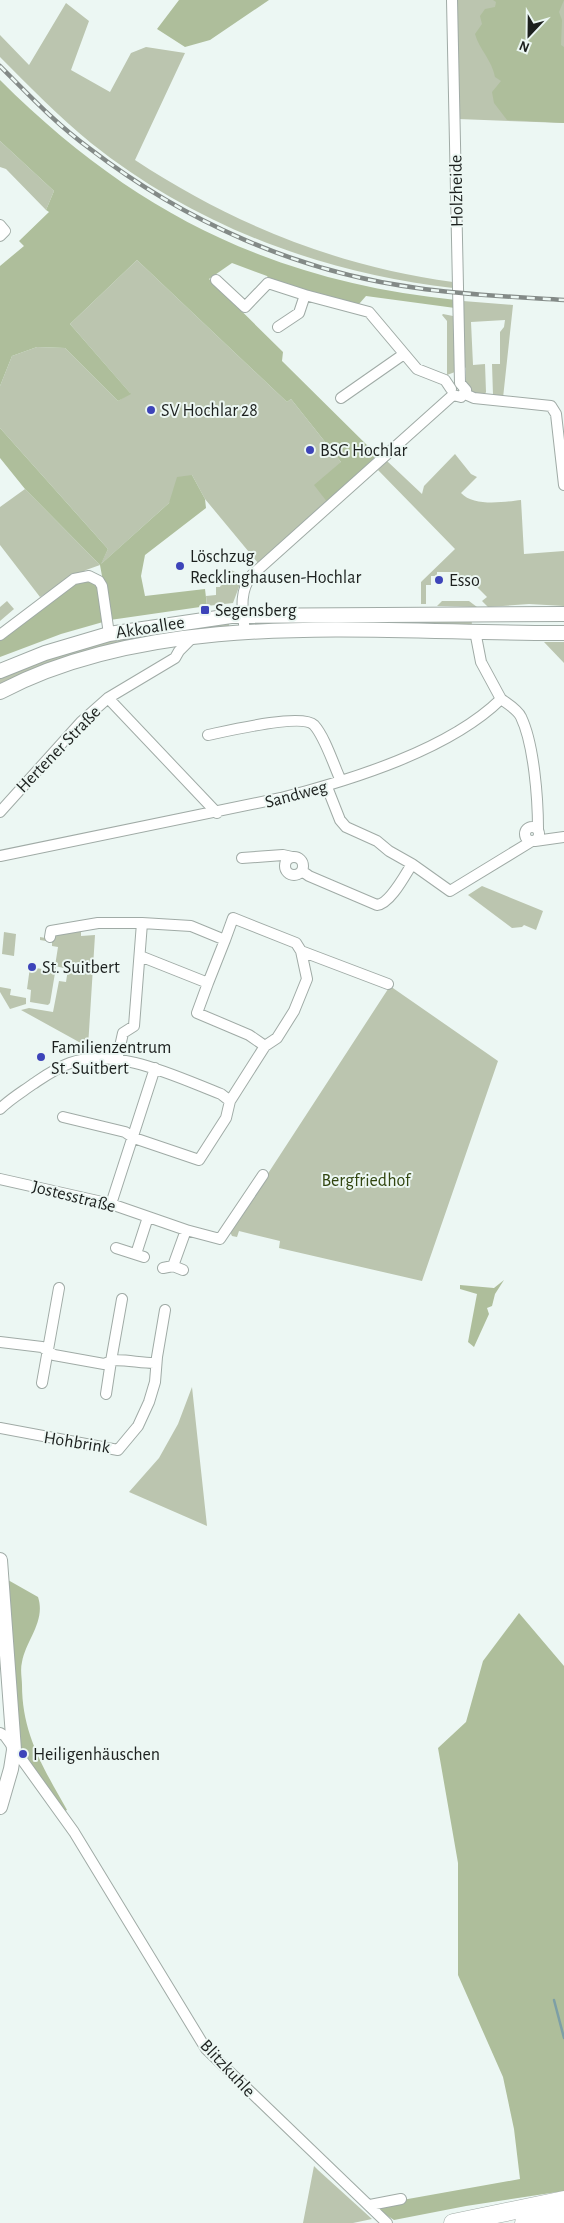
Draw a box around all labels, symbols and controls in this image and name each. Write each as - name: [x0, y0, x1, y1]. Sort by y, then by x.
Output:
- north arrow: [504, 10, 554, 60]
- text: N: [517, 38, 532, 54]
- street label: Holzheide: [447, 155, 467, 227]
- place label: SV Hochlar 28: [161, 402, 258, 420]
- marker: SV Hochlar 28: [145, 404, 157, 416]
- place label: BSG Hochlar: [320, 442, 408, 460]
- marker: BSG Hochlar: [304, 444, 316, 456]
- place label: Löschzug Recklinghausen-Hochlar: [190, 548, 361, 587]
- marker: Löschzug Recklinghausen-Hochlar: [174, 560, 186, 572]
- place label: Esso: [449, 572, 480, 590]
- marker: Esso: [433, 574, 445, 586]
- place label: Segensberg: [215, 602, 297, 620]
- marker: Segensberg: [199, 604, 211, 616]
- street label: Akkoallee: [115, 614, 186, 642]
- street label: Hertener Straße: [13, 703, 104, 796]
- street label: Sandweg: [263, 778, 330, 812]
- place label: St. Suitbert: [42, 959, 120, 977]
- marker: St. Suitbert: [26, 961, 38, 973]
- place label: Familienzentrum St. Suitbert: [51, 1039, 171, 1078]
- marker: Familienzentrum St. Suitbert: [35, 1051, 47, 1063]
- park label: Bergfriedhof: [322, 1172, 412, 1190]
- street label: Jostesstraße: [30, 1178, 118, 1216]
- street label: Hohbrink: [42, 1429, 112, 1457]
- place label: Heiligenhäuschen: [33, 1746, 160, 1764]
- marker: Heiligenhäuschen: [17, 1748, 29, 1760]
- street label: Blitzkuhle: [196, 2037, 258, 2101]

